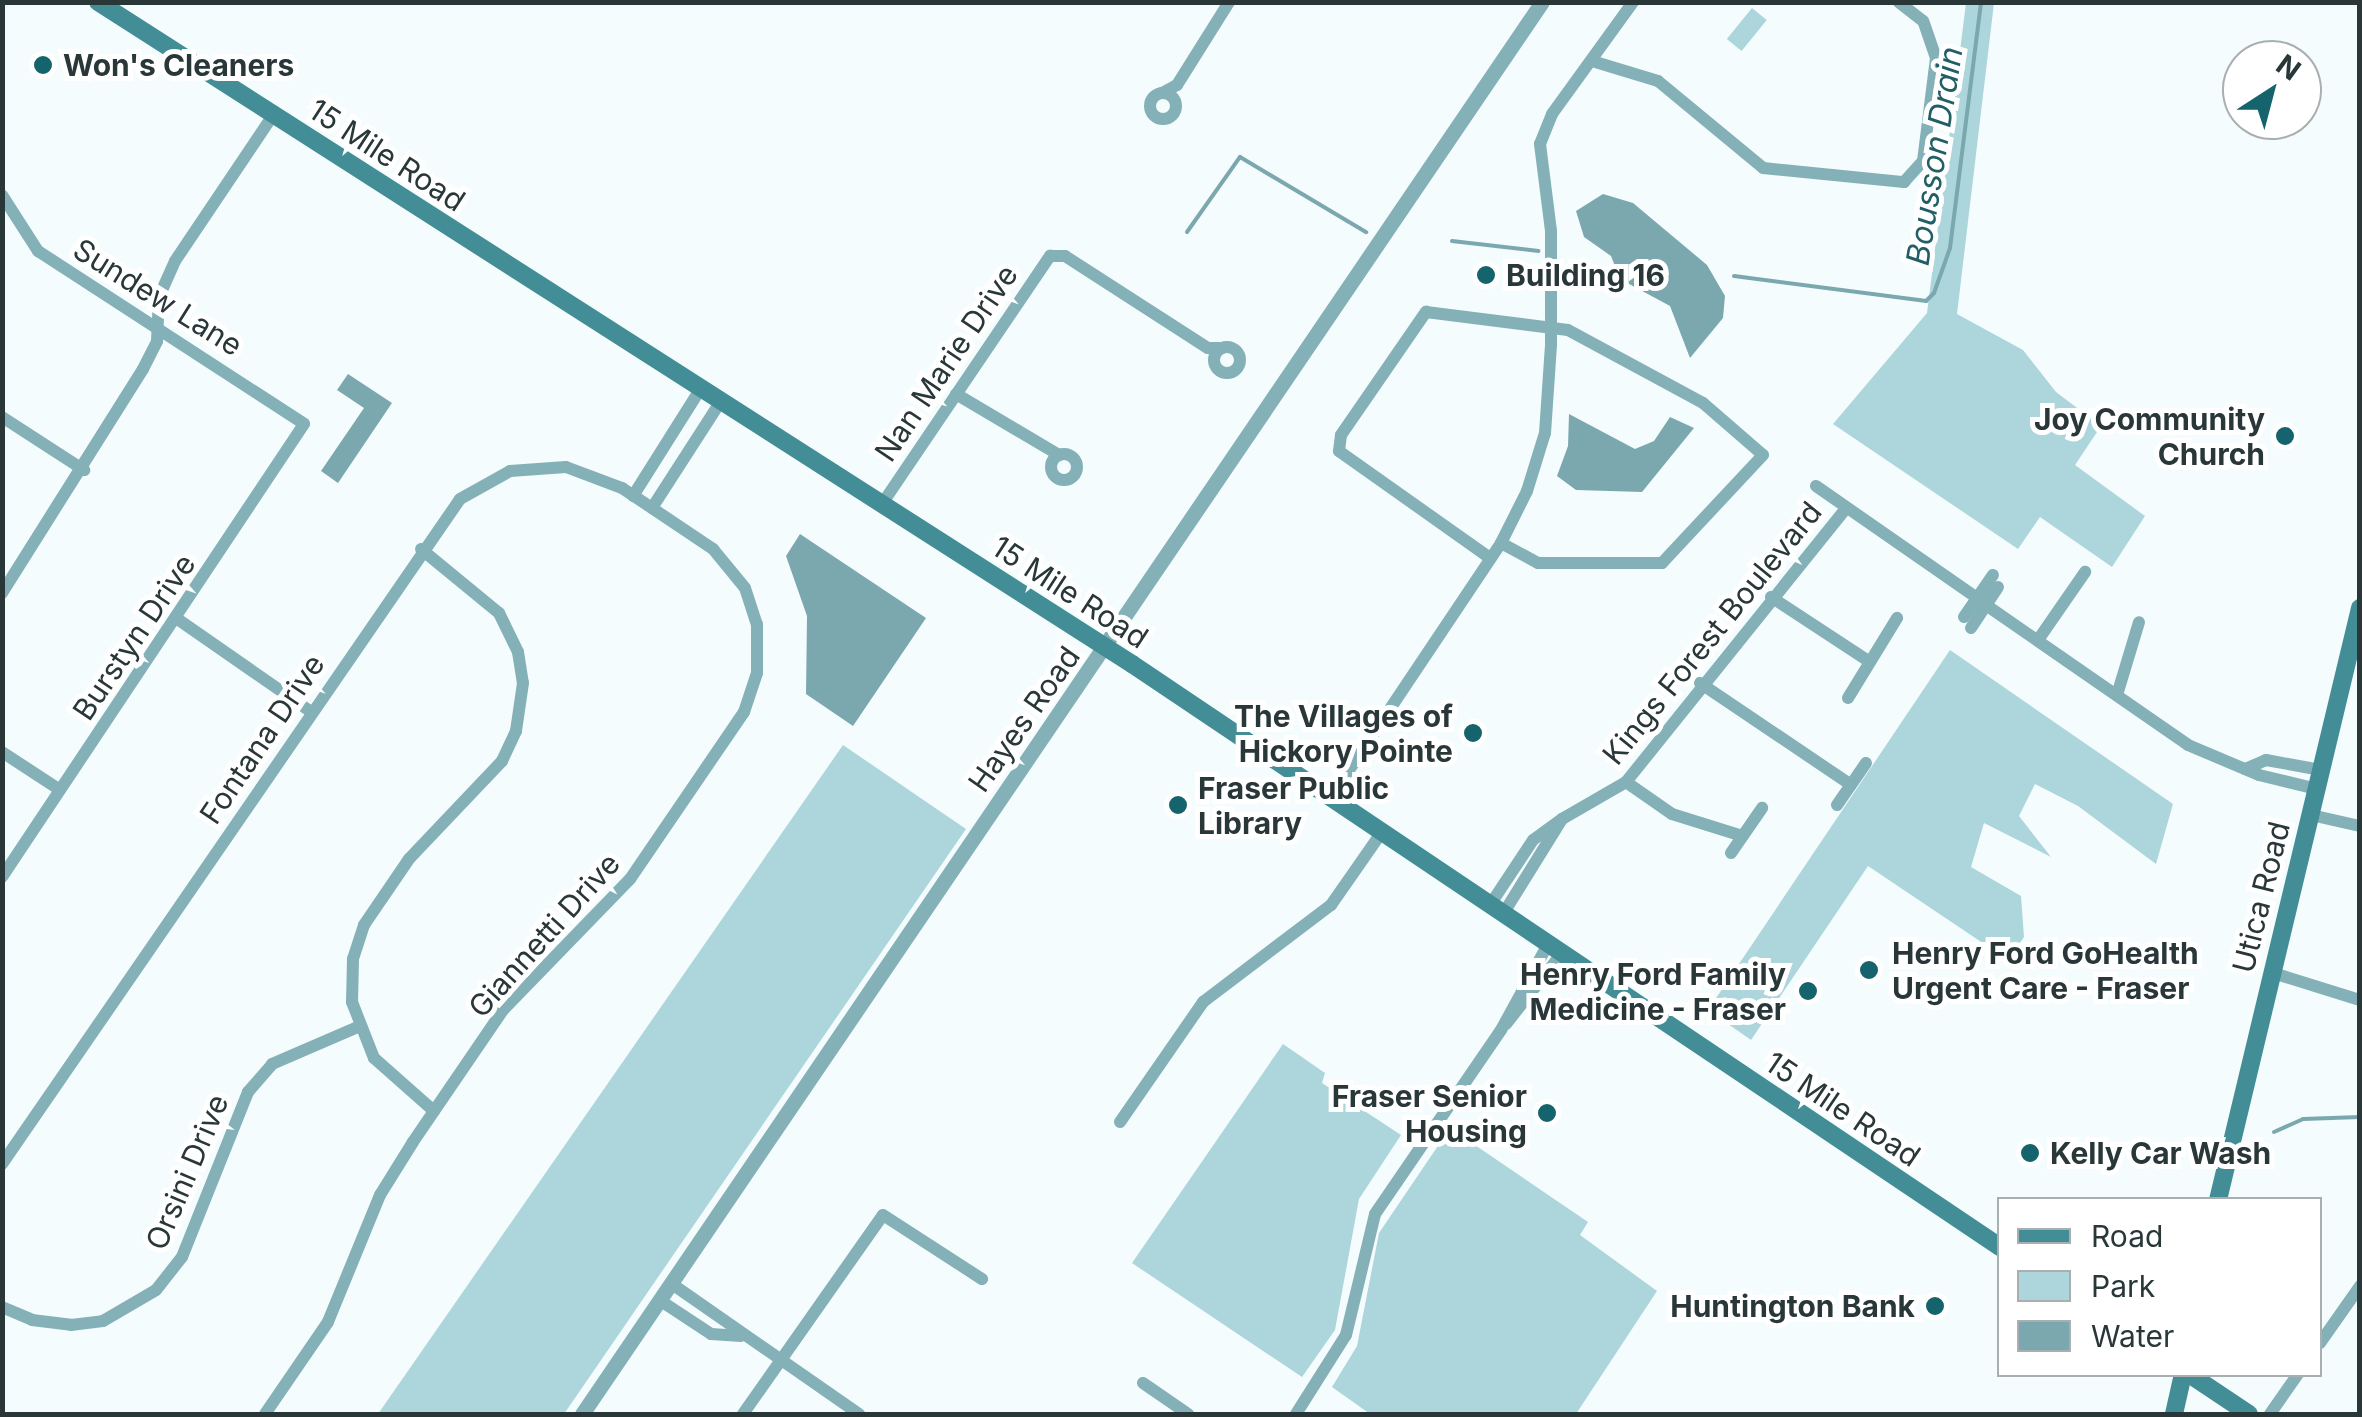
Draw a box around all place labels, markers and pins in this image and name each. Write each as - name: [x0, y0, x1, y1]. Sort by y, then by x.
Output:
- place label: Won's Cleaners: [63, 47, 294, 83]
- marker: Won's Cleaners: [32, 54, 54, 76]
- place label: Building 16: [1506, 257, 1665, 293]
- marker: Building 16: [1475, 264, 1497, 286]
- place label: Joy Community Church: [2034, 401, 2265, 472]
- marker: Joy Community Church: [2274, 425, 2296, 447]
- place label: The Villages of Hickory Pointe: [1234, 698, 1453, 768]
- marker: The Villages of Hickory Pointe: [1462, 722, 1484, 744]
- place label: Fraser Public Library: [1198, 770, 1389, 840]
- marker: Fraser Public Library: [1167, 794, 1189, 816]
- place label: Henry Ford GoHealth Urgent Care - Fraser: [1892, 935, 2199, 1006]
- place label: Henry Ford Family Medicine - Fraser: [1520, 956, 1786, 1026]
- marker: Henry Ford GoHealth Urgent Care - Fraser: [1856, 957, 1882, 983]
- marker: Henry Ford Family Medicine - Fraser: [1795, 978, 1821, 1004]
- place label: Fraser Senior Housing: [1332, 1078, 1527, 1148]
- marker: Fraser Senior Housing: [1536, 1102, 1558, 1124]
- place label: Kelly Car Wash: [2050, 1135, 2271, 1171]
- marker: Kelly Car Wash: [2019, 1142, 2041, 1164]
- place label: Huntington Bank: [1670, 1288, 1915, 1324]
- marker: Huntington Bank: [1924, 1295, 1946, 1317]

